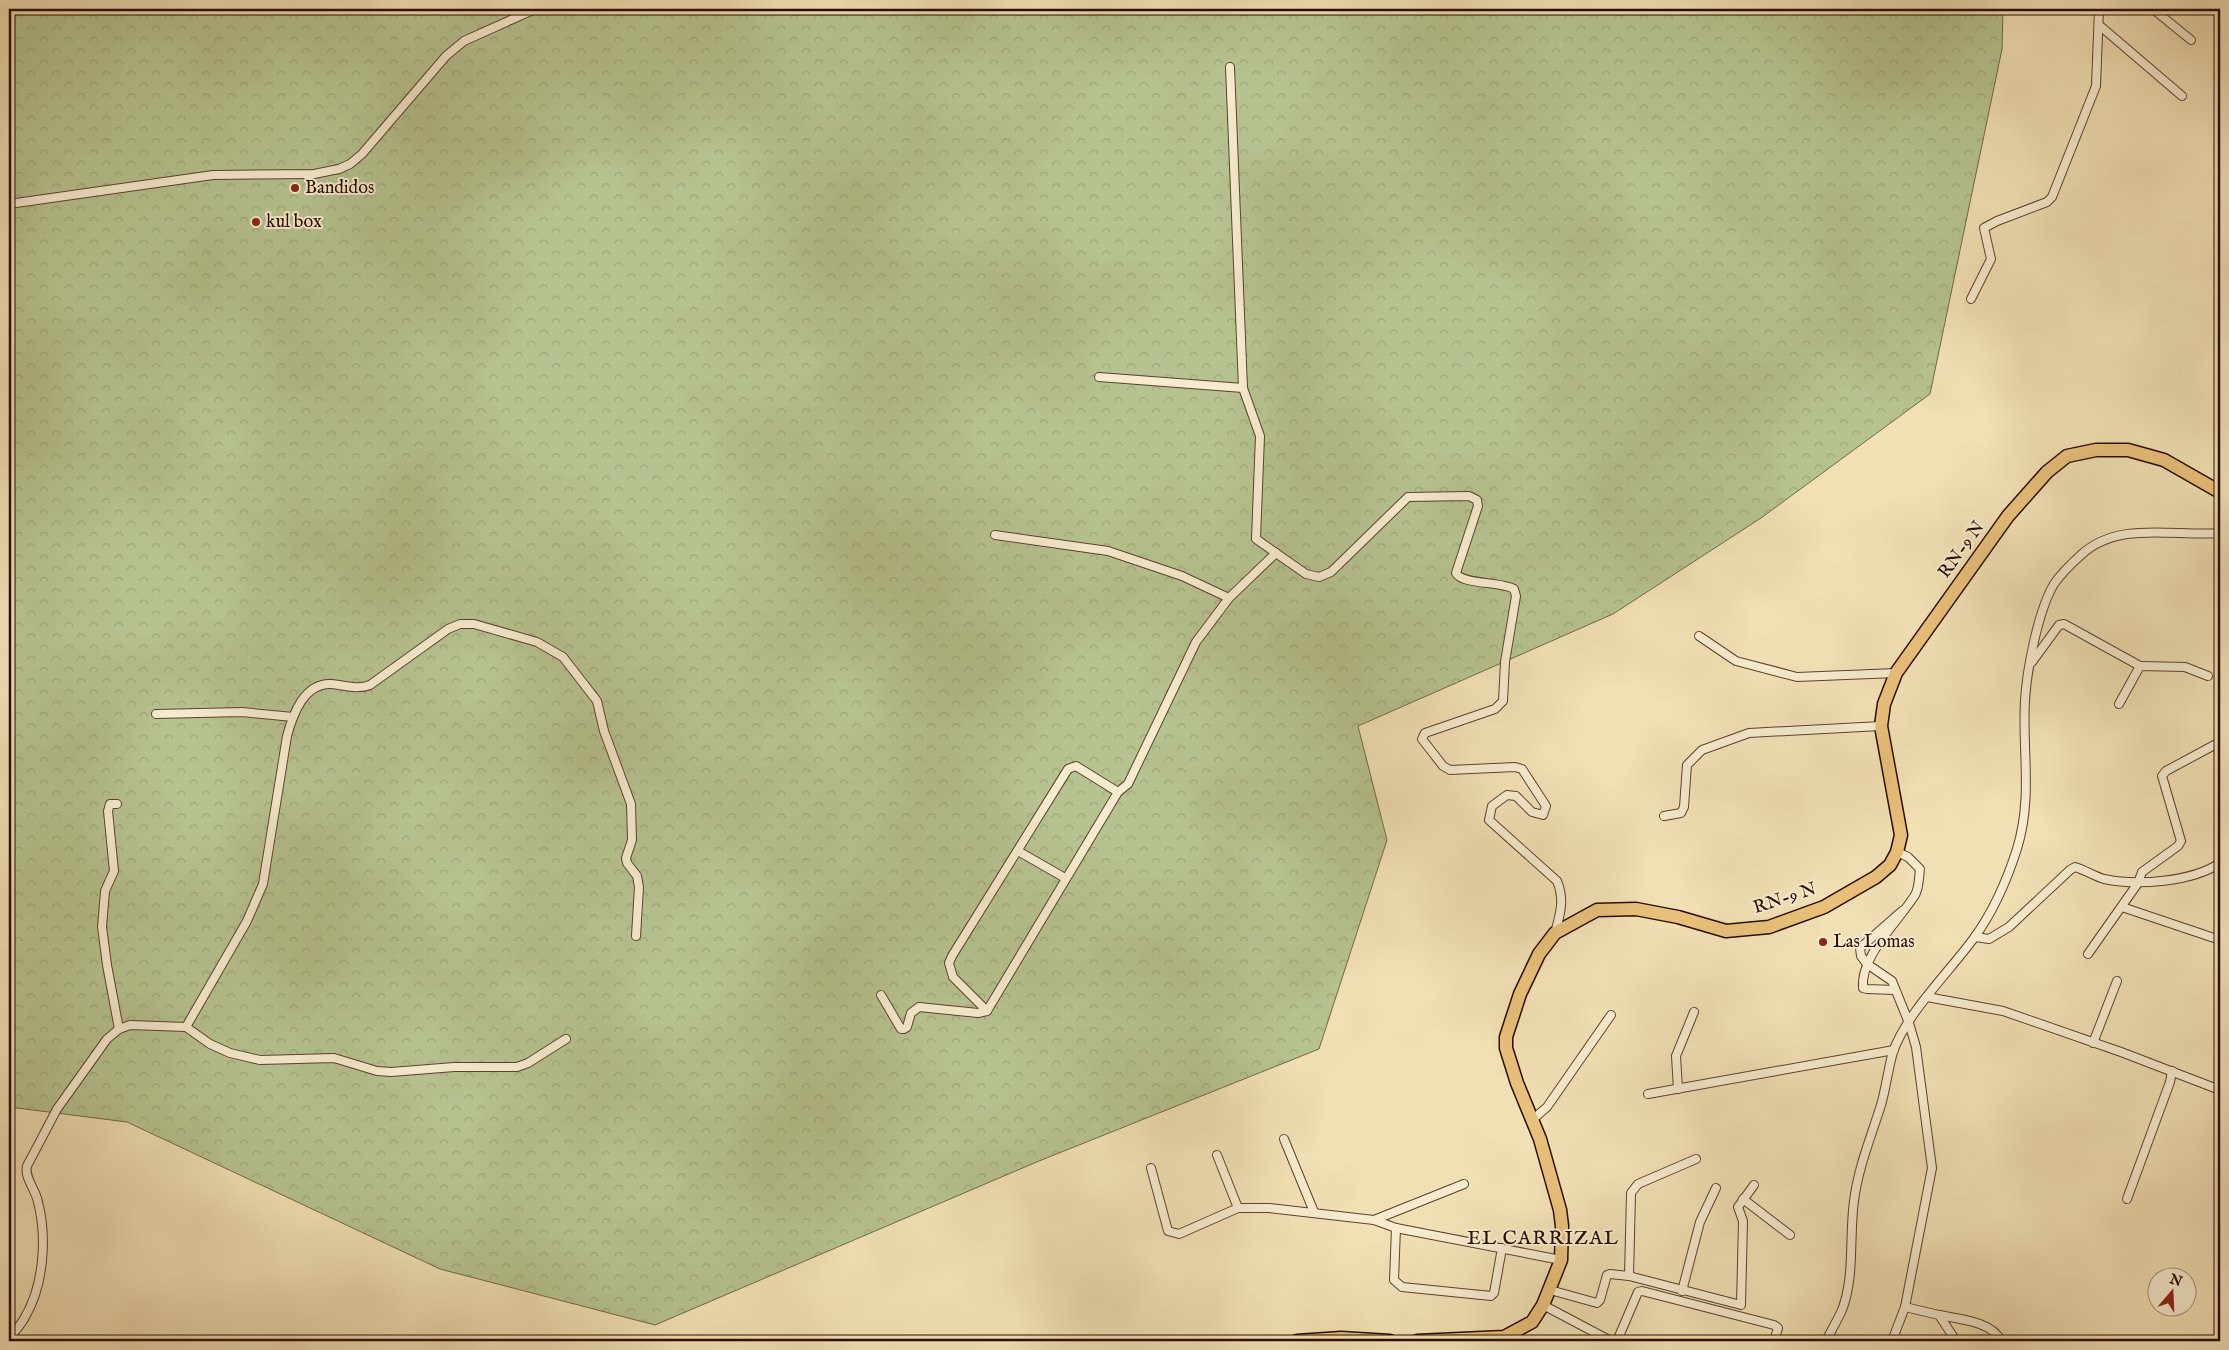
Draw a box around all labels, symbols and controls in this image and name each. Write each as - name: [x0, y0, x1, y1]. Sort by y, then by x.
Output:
- place label: Bandidos: [305, 177, 374, 200]
- marker: Bandidos: [289, 182, 301, 194]
- place label: kul box: [266, 211, 322, 234]
- marker: kul box: [250, 216, 262, 228]
- street label: RN-9 N: [1934, 517, 1991, 583]
- street label: RN-9 N: [1751, 878, 1820, 920]
- place label: Las Lomas: [1833, 931, 1915, 954]
- marker: Las Lomas: [1817, 936, 1829, 948]
- district label: EL CARRIZAL: [1467, 1226, 1619, 1251]
- north arrow: [2146, 1268, 2196, 1318]
- text: N: [2166, 1270, 2185, 1291]

